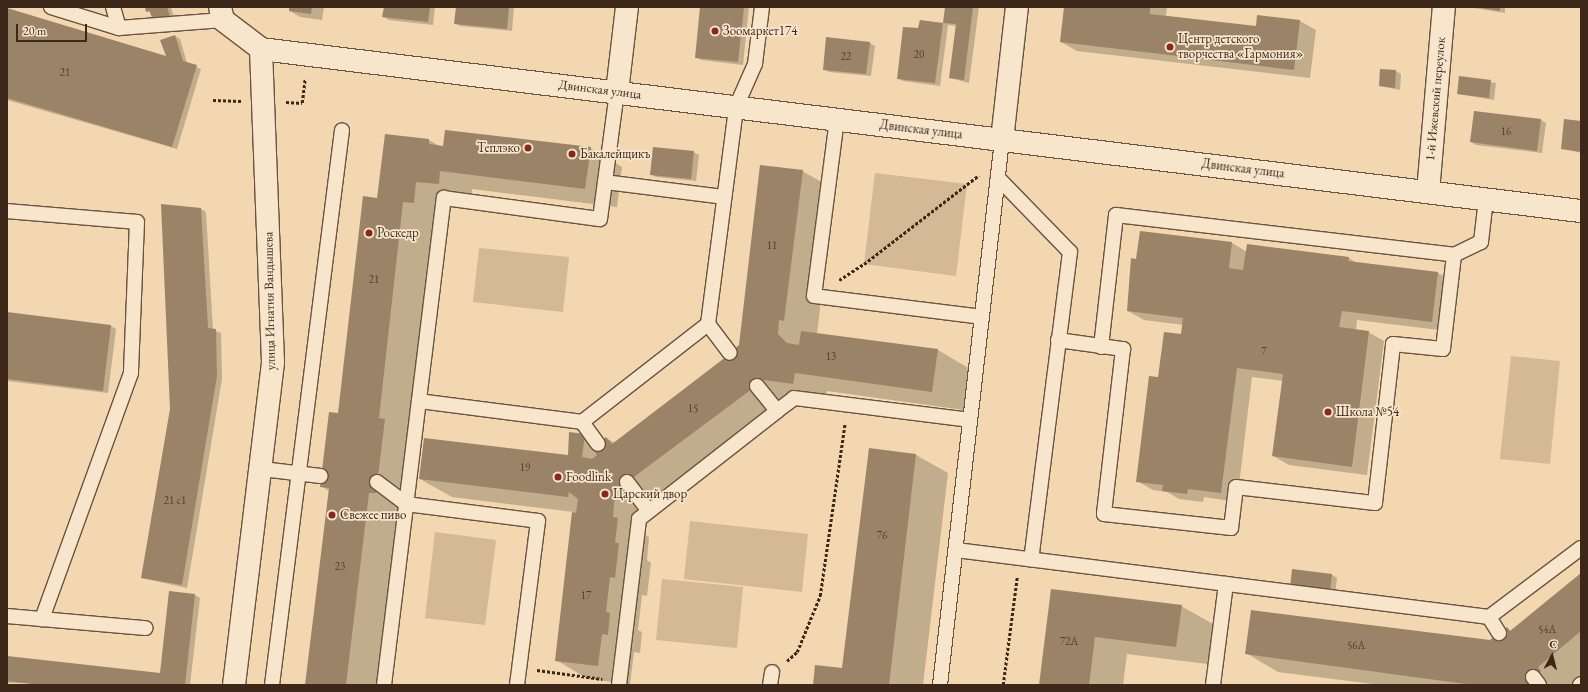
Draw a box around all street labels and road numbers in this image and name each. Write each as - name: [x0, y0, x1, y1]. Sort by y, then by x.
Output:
- street label: 1-й Ижевский переулок: [1423, 36, 1449, 162]
- street label: Двинская улица: [558, 77, 642, 103]
- street label: Двинская улица: [879, 117, 963, 143]
- street label: Двинская улица: [1201, 156, 1285, 182]
- street label: улица Игнатия Вандышева: [261, 231, 279, 371]

